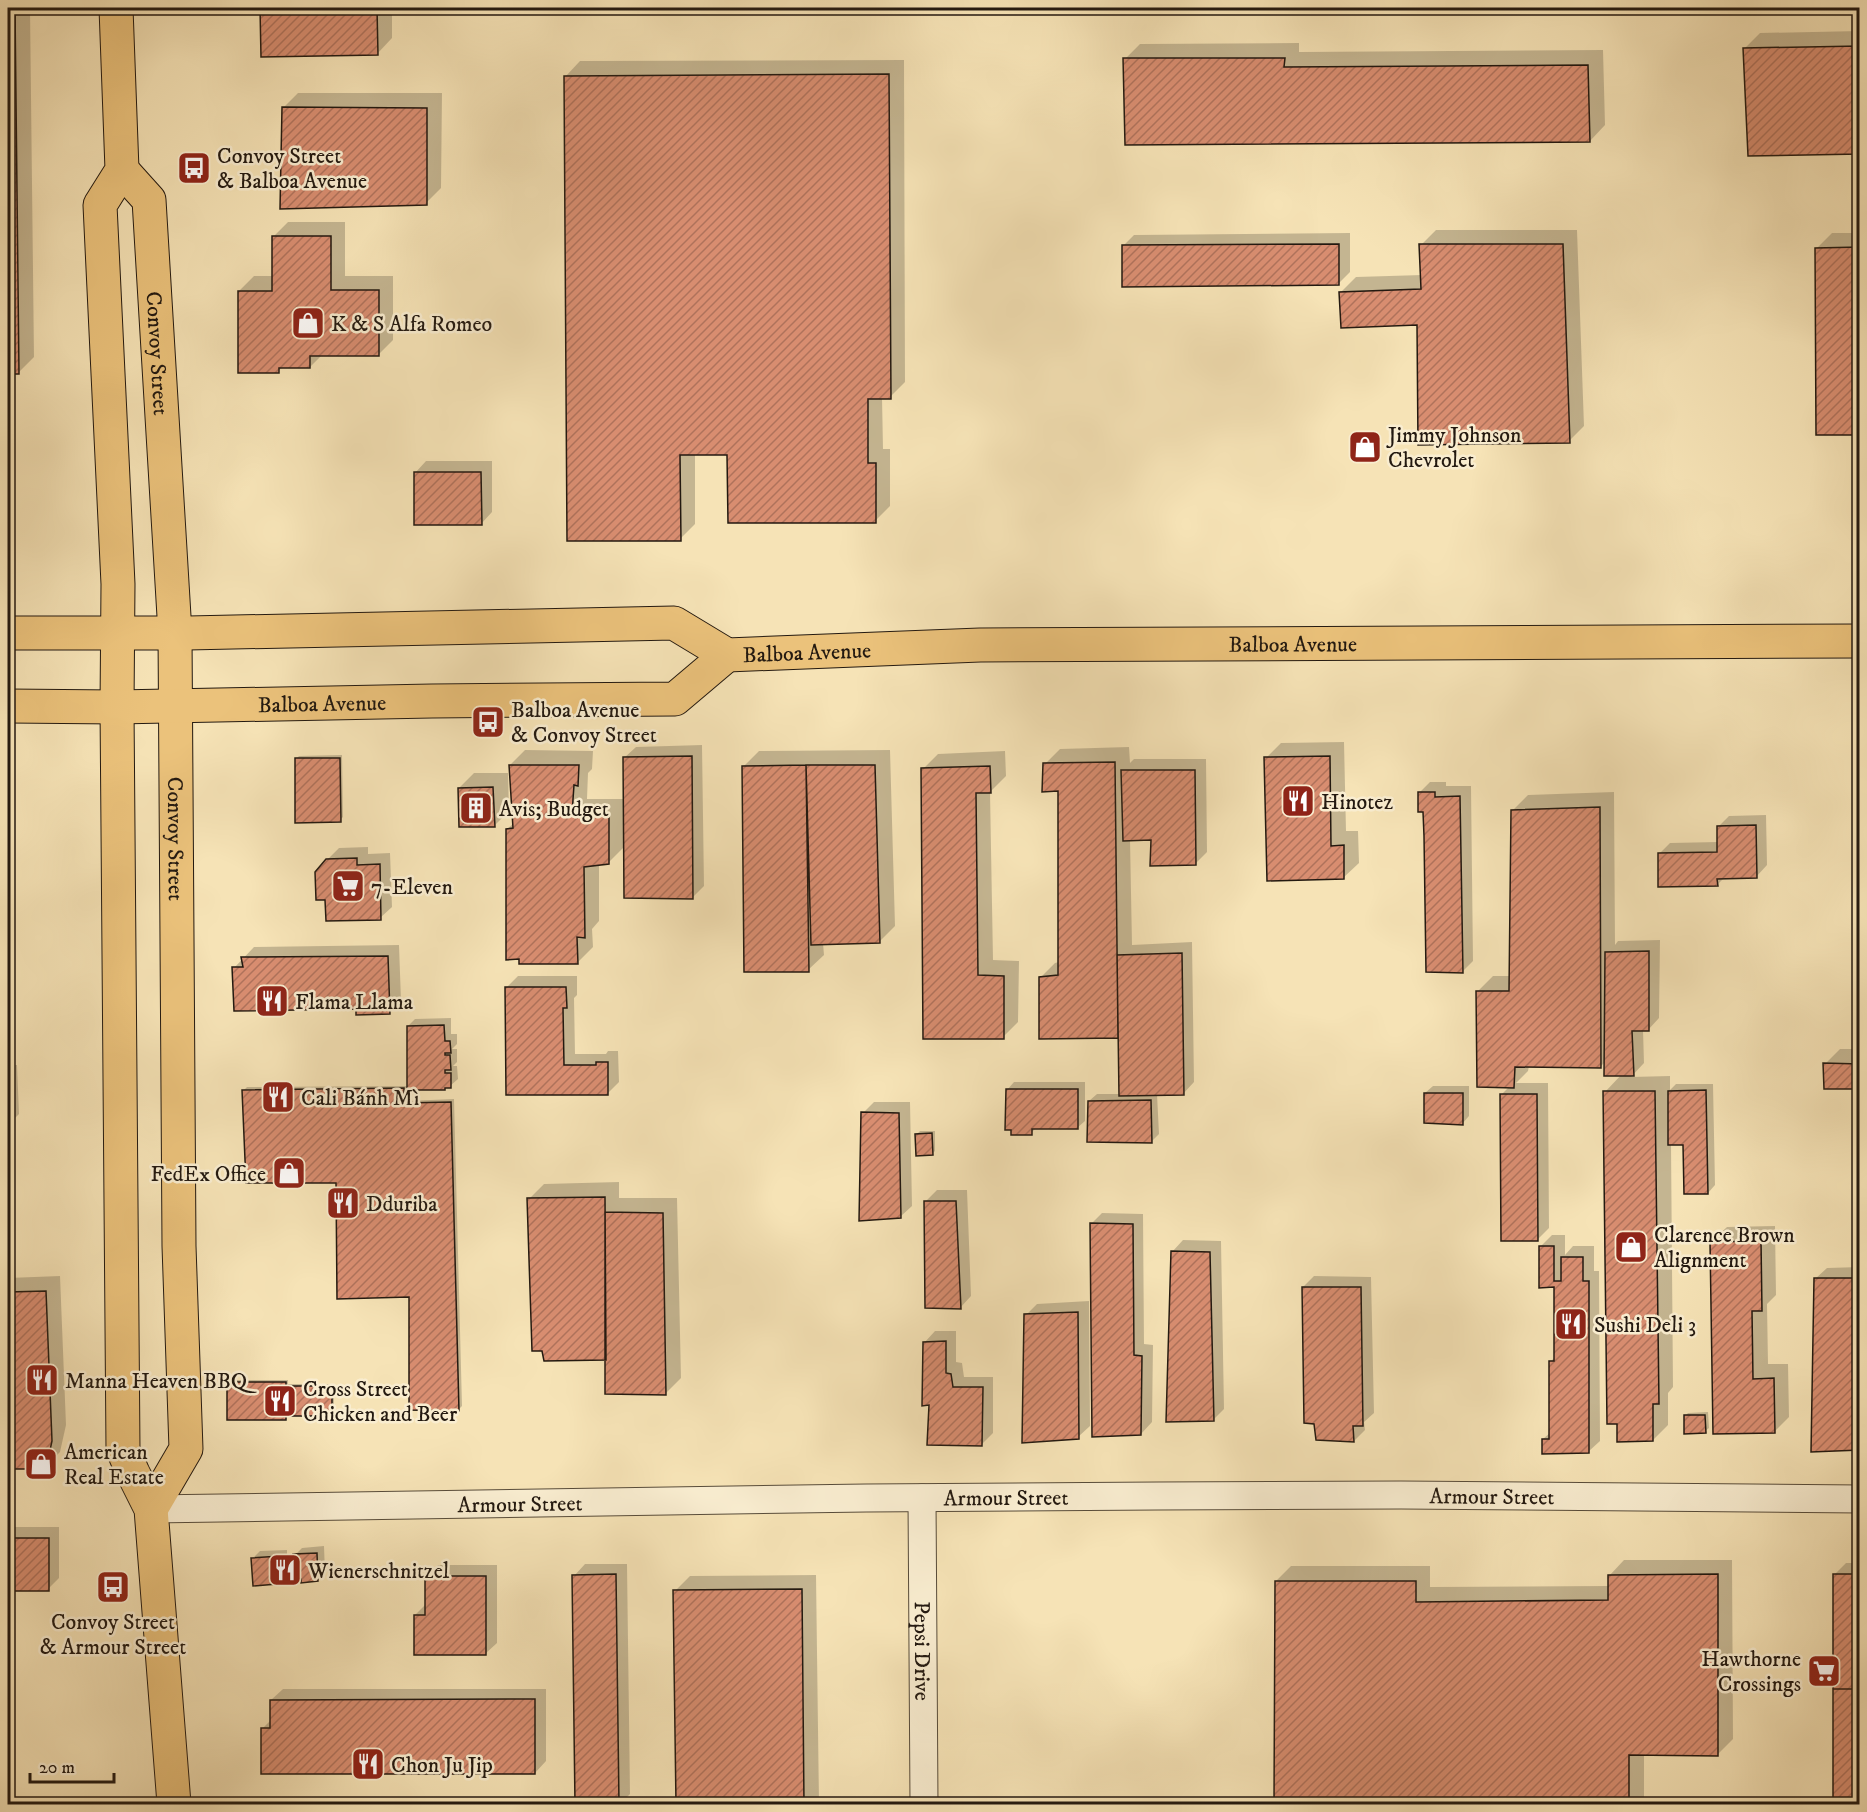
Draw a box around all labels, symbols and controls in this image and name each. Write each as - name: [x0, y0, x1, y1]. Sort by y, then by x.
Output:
- place label: Convoy Street & Balboa Avenue: [217, 143, 367, 195]
- bus stop icon: Convoy Street & Balboa Avenue: [176, 150, 212, 186]
- street label: Convoy Street: [140, 291, 174, 416]
- shop icon: K & S Alfa Romeo: [290, 305, 326, 341]
- place label: K & S Alfa Romeo: [331, 311, 492, 338]
- place label: Jimmy Johnson Chevrolet: [1386, 422, 1522, 474]
- shop icon: Jimmy Johnson Chevrolet: [1347, 429, 1383, 465]
- street label: Balboa Avenue: [1229, 631, 1357, 659]
- street label: Balboa Avenue: [742, 637, 872, 669]
- street label: Balboa Avenue: [258, 690, 386, 719]
- place label: Balboa Avenue & Convoy Street: [511, 697, 657, 749]
- bus stop icon: Balboa Avenue & Convoy Street: [470, 704, 506, 740]
- street label: Convoy Street: [161, 777, 189, 901]
- restaurant icon: Hinotez: [1280, 783, 1316, 819]
- place label: Hinotez: [1321, 789, 1393, 816]
- building icon: Avis; Budget: [458, 790, 494, 826]
- place label: Avis; Budget: [499, 796, 609, 823]
- supermarket icon: 7-Eleven: [330, 868, 366, 904]
- place label: 7-Eleven: [371, 874, 453, 901]
- restaurant icon: Flama Llama: [254, 983, 290, 1019]
- place label: Flama Llama: [295, 989, 414, 1016]
- restaurant icon: Cali Bánh Mì: [260, 1079, 296, 1115]
- place label: Cali Bánh Mì: [301, 1085, 420, 1112]
- shop icon: FedEx Office: [271, 1155, 307, 1191]
- place label: FedEx Office: [151, 1161, 266, 1188]
- restaurant icon: Dduriba: [325, 1185, 361, 1221]
- place label: Dduriba: [366, 1191, 438, 1218]
- place label: Clarence Brown Alignment: [1654, 1222, 1795, 1274]
- shop icon: Clarence Brown Alignment: [1613, 1229, 1649, 1265]
- restaurant icon: Sushi Deli 3: [1553, 1306, 1589, 1342]
- place label: Sushi Deli 3: [1594, 1312, 1696, 1339]
- restaurant icon: Manna Heaven BBQ: [24, 1362, 60, 1398]
- place label: Manna Heaven BBQ: [65, 1368, 257, 1395]
- place label: Cross Street Chicken and Beer: [303, 1376, 458, 1428]
- restaurant icon: Cross Street Chicken and Beer: [262, 1383, 298, 1419]
- place label: American Real Estate: [64, 1439, 164, 1491]
- shop icon: American Real Estate: [23, 1446, 59, 1482]
- street label: Armour Street: [1429, 1483, 1554, 1511]
- street label: Armour Street: [943, 1485, 1068, 1512]
- street label: Armour Street: [457, 1490, 583, 1519]
- restaurant icon: Wienerschnitzel: [267, 1552, 303, 1588]
- place label: Wienerschnitzel: [307, 1558, 450, 1585]
- bus stop icon: Convoy Street & Armour Street: [95, 1569, 131, 1605]
- street label: Pepsi Drive: [908, 1601, 935, 1701]
- place label: Convoy Street & Armour Street: [40, 1609, 186, 1661]
- place label: Hawthorne Crossings: [1701, 1646, 1801, 1698]
- supermarket icon: Hawthorne Crossings: [1806, 1653, 1842, 1689]
- scale bar: [30, 1746, 114, 1784]
- restaurant icon: Chon Ju Jip: [350, 1746, 386, 1782]
- place label: Chon Ju Jip: [391, 1752, 493, 1779]
- text: 20 m: [39, 1757, 75, 1779]

